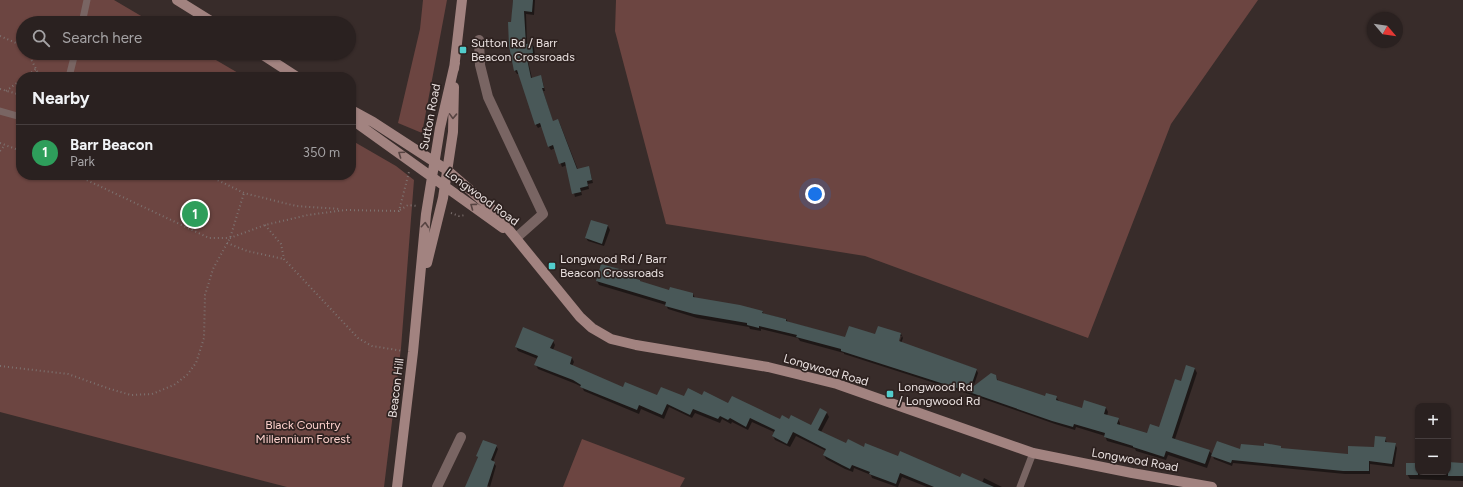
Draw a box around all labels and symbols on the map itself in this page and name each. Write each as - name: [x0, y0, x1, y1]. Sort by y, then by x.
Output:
- north arrow: [1367, 12, 1403, 48]
- place label: Sutton Rd / Barr Beacon Crossroads: [471, 36, 575, 64]
- marker: Sutton Rd / Barr Beacon Crossroads: [458, 45, 468, 55]
- street label: Sutton Road: [417, 83, 443, 151]
- one-way arrow: [449, 113, 457, 119]
- one-way arrow: [398, 151, 405, 158]
- street label: Longwood Road: [442, 166, 522, 228]
- your location: [805, 184, 825, 204]
- pin: 1: [182, 199, 208, 229]
- one-way arrow: [470, 203, 477, 211]
- one-way arrow: [421, 222, 430, 228]
- place label: Longwood Rd / Barr Beacon Crossroads: [560, 252, 667, 280]
- marker: Longwood Rd / Barr Beacon Crossroads: [547, 261, 557, 271]
- street label: Longwood Road: [782, 351, 870, 389]
- street label: Beacon Hill: [385, 357, 407, 419]
- place label: Longwood Rd / Longwood Rd: [898, 380, 980, 408]
- marker: Longwood Rd / Longwood Rd: [885, 389, 895, 399]
- park label: Black Country Millennium Forest: [256, 418, 351, 446]
- street label: Longwood Road: [1091, 445, 1179, 475]

